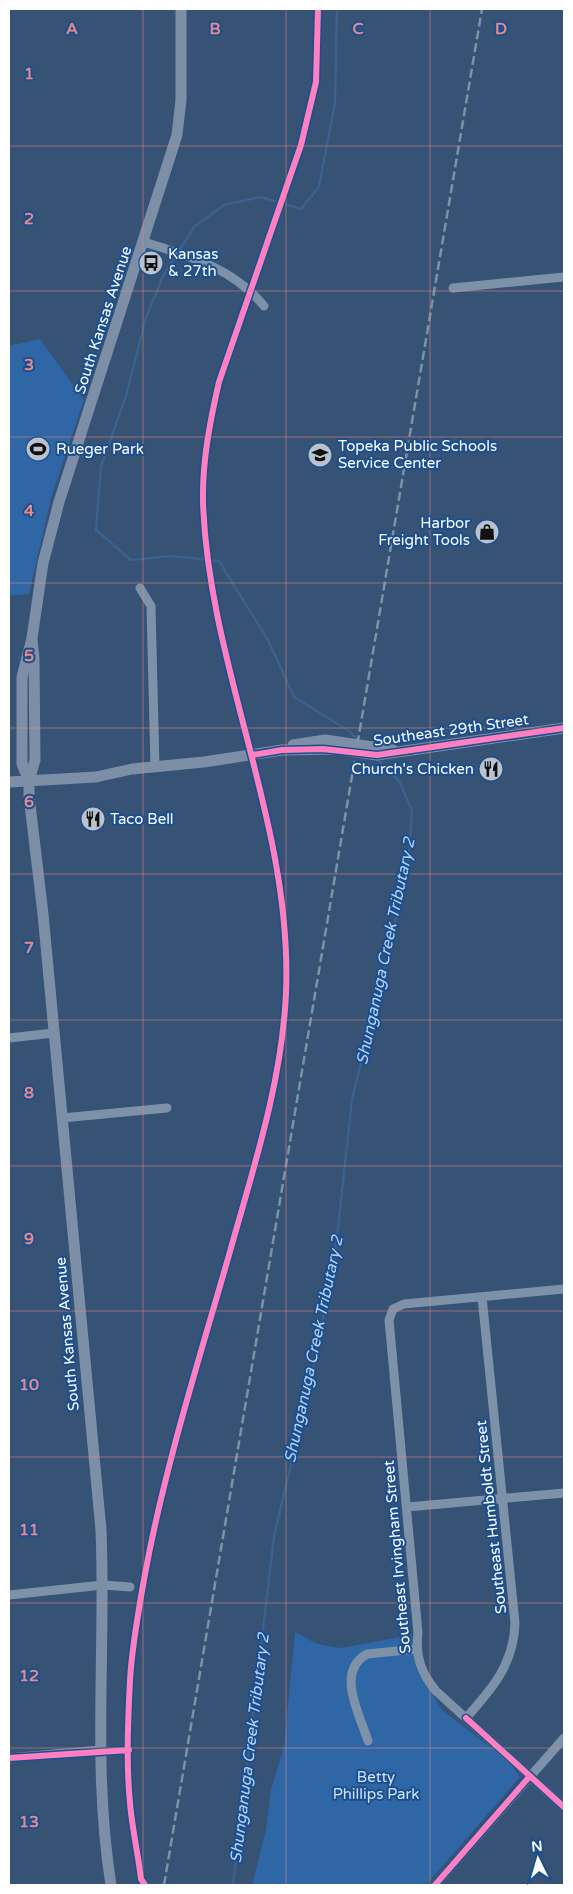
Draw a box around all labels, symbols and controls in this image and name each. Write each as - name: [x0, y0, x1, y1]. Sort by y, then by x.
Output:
- text: A: [66, 19, 78, 39]
- text: B: [209, 19, 221, 39]
- text: C: [352, 19, 364, 39]
- text: D: [495, 19, 507, 39]
- text: 1: [24, 64, 34, 84]
- text: 2: [24, 209, 34, 229]
- street label: South Kansas Avenue: [71, 244, 135, 396]
- place label: Kansas & 27th: [168, 245, 218, 280]
- bus stop icon: Kansas & 27th: [138, 250, 164, 276]
- text: 3: [24, 355, 34, 375]
- sports icon: Rueger Park: [25, 436, 51, 462]
- place label: Topeka Public Schools Service Center: [338, 437, 497, 472]
- place label: Rueger Park: [56, 440, 144, 458]
- school or university icon: Topeka Public Schools Service Center: [307, 442, 333, 468]
- text: 4: [24, 501, 34, 521]
- place label: Harbor Freight Tools: [378, 514, 470, 549]
- shop icon: Harbor Freight Tools: [474, 519, 500, 545]
- text: 5: [24, 646, 34, 666]
- street label: Southeast 29th Street: [372, 710, 530, 750]
- restaurant icon: Church's Chicken: [478, 756, 504, 782]
- place label: Church's Chicken: [351, 760, 474, 778]
- text: 6: [24, 792, 34, 812]
- restaurant icon: Taco Bell: [80, 806, 106, 832]
- place label: Taco Bell: [110, 810, 174, 828]
- water label: Shunganuga Creek Tributary 2: [352, 834, 420, 1066]
- text: 7: [24, 938, 34, 958]
- text: 8: [24, 1083, 34, 1103]
- text: 9: [24, 1229, 34, 1249]
- water label: Shunganuga Creek Tributary 2: [280, 1232, 348, 1464]
- street label: South Kansas Avenue: [51, 1256, 83, 1412]
- text: 10: [19, 1375, 39, 1395]
- street label: Southeast Humboldt Street: [472, 1419, 510, 1615]
- street label: Southeast Irvingham Street: [380, 1459, 414, 1655]
- text: 11: [19, 1520, 39, 1540]
- water label: Shunganuga Creek Tributary 2: [226, 1630, 274, 1864]
- text: 12: [19, 1666, 39, 1686]
- park label: Betty Phillips Park: [333, 1768, 419, 1803]
- text: 13: [19, 1812, 39, 1832]
- north arrow: [513, 1834, 563, 1884]
- text: N: [531, 1838, 543, 1856]

